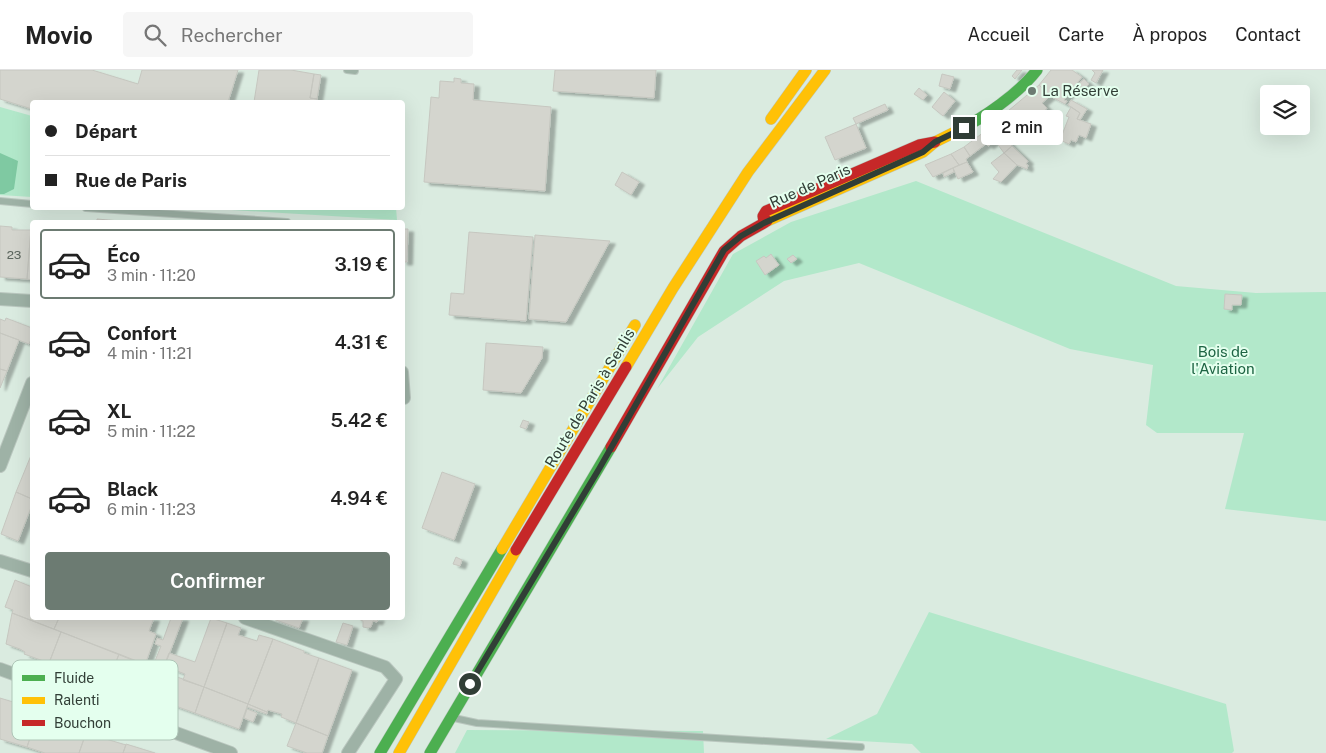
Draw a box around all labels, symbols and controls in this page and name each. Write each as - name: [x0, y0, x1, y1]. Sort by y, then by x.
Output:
- search box: [123, 12, 473, 57]
- text: Movio: [25, 21, 93, 49]
- icon: search: [141, 21, 169, 49]
- text: Rechercher: [181, 24, 283, 46]
- text: Accueil: [968, 24, 1030, 45]
- text: Carte: [1058, 24, 1104, 45]
- text: À propos: [1132, 24, 1207, 45]
- text: Contact: [1235, 24, 1301, 45]
- place label: La Réserve: [1042, 82, 1119, 99]
- marker: La Réserve: [1026, 85, 1038, 97]
- map controls: [1260, 85, 1310, 135]
- button: layers: [1260, 85, 1310, 135]
- callout: 2 min: [982, 110, 1064, 146]
- route end: [953, 117, 975, 139]
- text: 2 min: [1001, 118, 1043, 137]
- text: Départ: [75, 120, 138, 142]
- street label: Rue de Paris: [767, 160, 853, 211]
- text: Rue de Paris: [75, 169, 187, 191]
- icon: car: [47, 242, 92, 287]
- text: Éco: [107, 244, 140, 266]
- house number: 23: [7, 248, 21, 262]
- text: 3.19 €: [334, 253, 388, 275]
- text: 3 min · 11:20: [107, 266, 196, 285]
- icon: car: [47, 320, 92, 365]
- text: Confort: [107, 322, 177, 344]
- street label: Route de Paris à Senlis: [541, 325, 638, 470]
- text: 4.31 €: [334, 331, 388, 353]
- park label: Bois de l'Aviation: [1191, 343, 1255, 377]
- text: 4 min · 11:21: [107, 344, 192, 363]
- icon: car: [47, 398, 92, 443]
- text: XL: [107, 400, 132, 422]
- text: 5.42 €: [330, 409, 388, 431]
- text: 5 min · 11:22: [107, 422, 196, 441]
- icon: car: [47, 476, 92, 521]
- text: Black: [107, 478, 158, 500]
- text: 4.94 €: [330, 487, 388, 509]
- text: 6 min · 11:23: [107, 500, 196, 519]
- button: Confirmer: [45, 552, 390, 610]
- legend: [12, 660, 178, 740]
- text: Fluide: [54, 670, 94, 686]
- route start: [459, 673, 481, 695]
- text: Ralenti: [54, 692, 100, 708]
- text: Bouchon: [54, 715, 111, 731]

